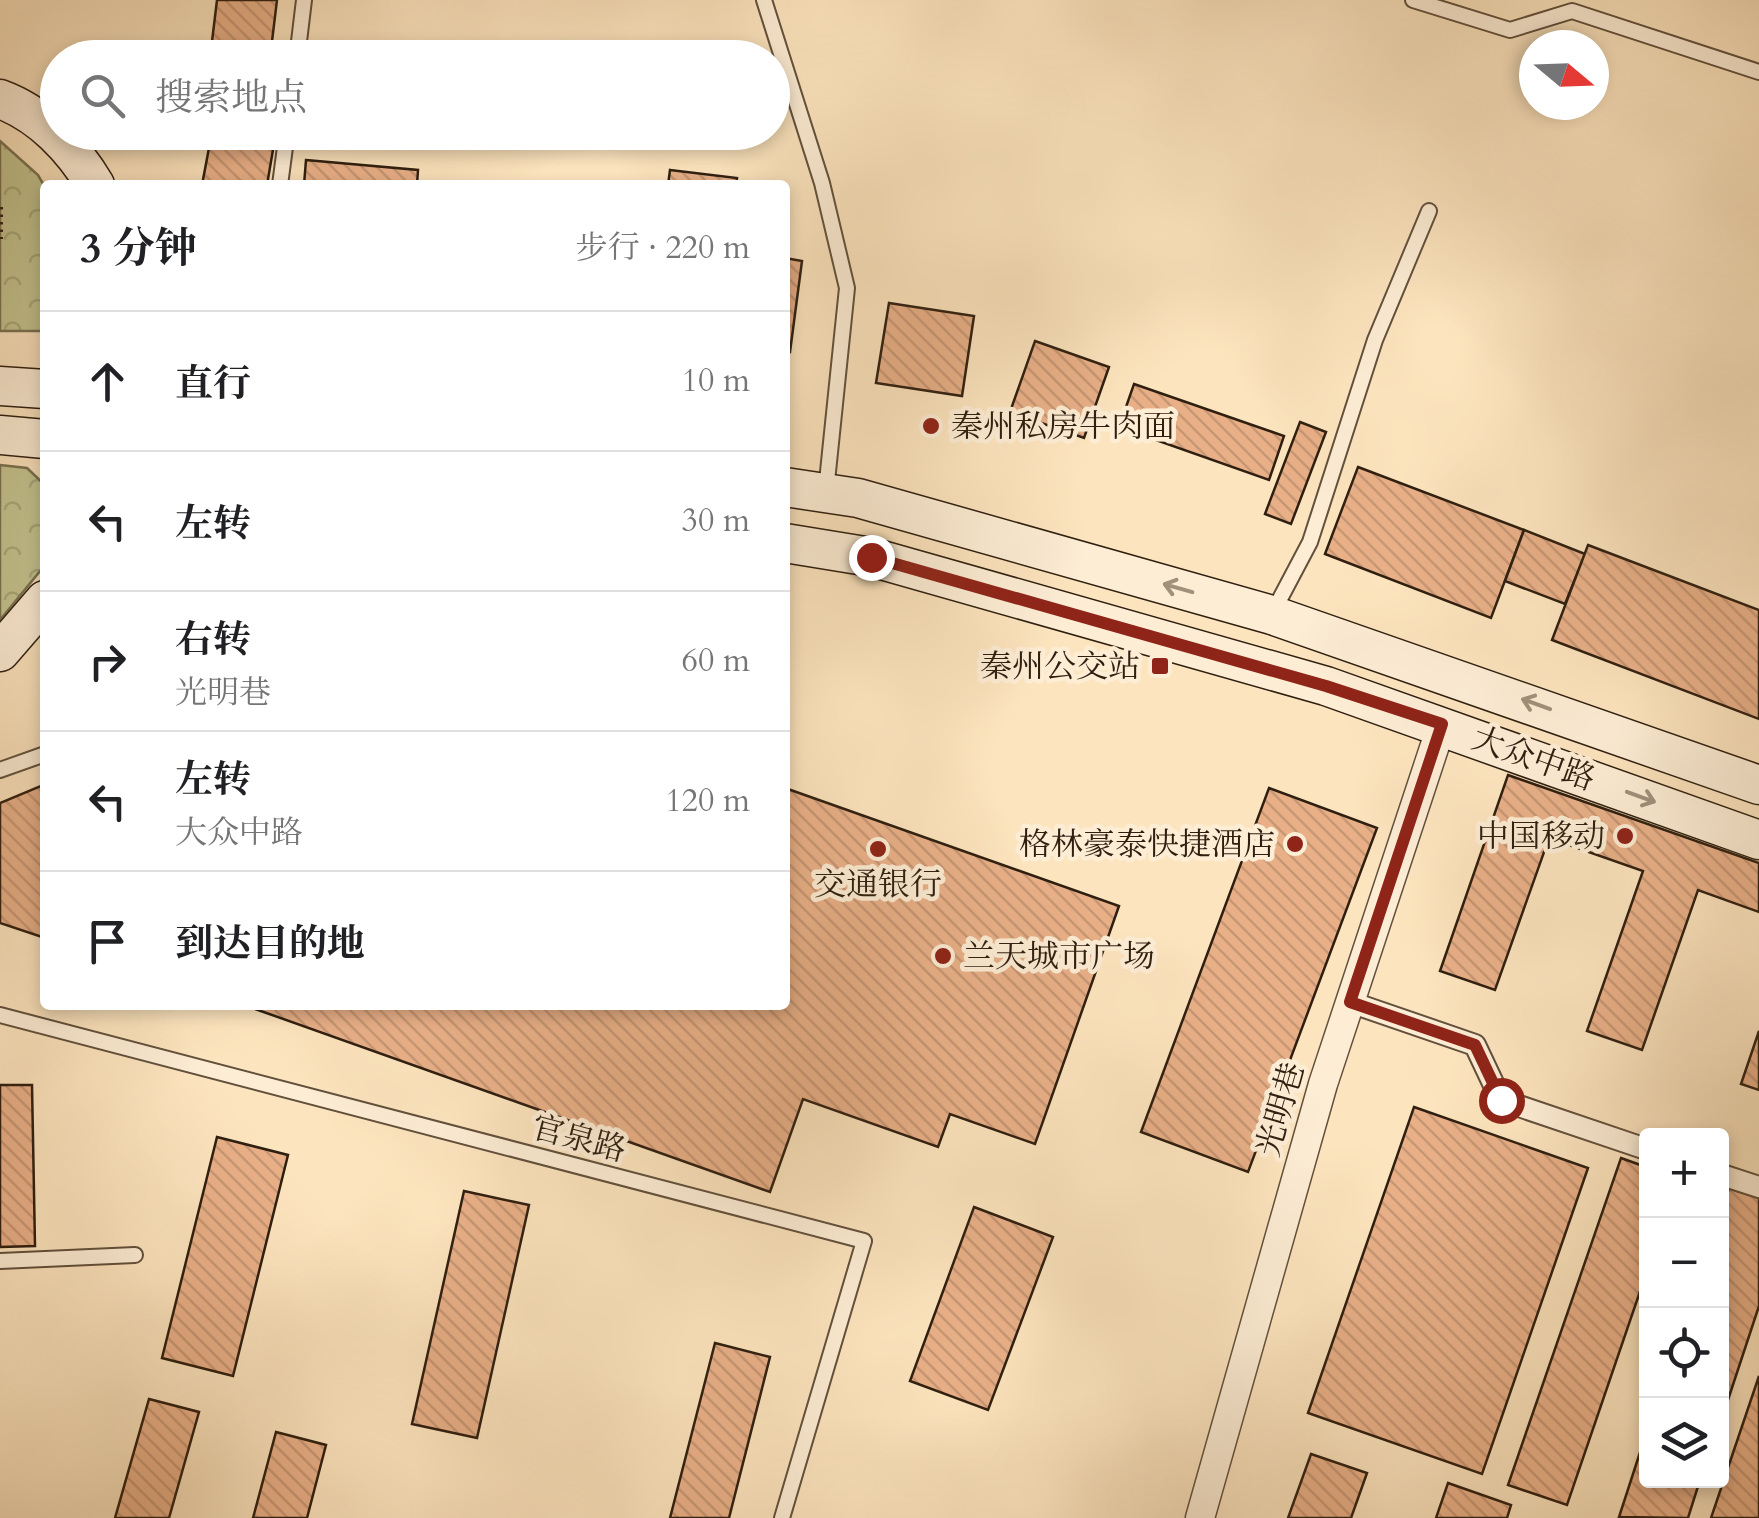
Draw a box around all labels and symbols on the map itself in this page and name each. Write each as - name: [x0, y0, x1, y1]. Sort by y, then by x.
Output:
- north arrow: [1519, 30, 1609, 120]
- place label: 秦州私房牛肉面: [951, 405, 1175, 449]
- marker: 秦州私房牛肉面: [920, 415, 942, 437]
- route end: [849, 535, 895, 581]
- one-way arrow: [1163, 578, 1194, 596]
- place label: 秦州公交站: [980, 645, 1140, 689]
- marker: 秦州公交站: [1149, 655, 1171, 677]
- one-way arrow: [1521, 694, 1552, 712]
- street label: 大众中路: [1466, 716, 1601, 802]
- one-way arrow: [1625, 789, 1656, 807]
- place label: 中国移动: [1477, 815, 1605, 859]
- place label: 格林豪泰快捷酒店: [1019, 823, 1275, 867]
- marker: 中国移动: [1614, 825, 1636, 847]
- marker: 格林豪泰快捷酒店: [1284, 833, 1306, 855]
- marker: 交通银行: [867, 838, 889, 860]
- place label: 交通银行: [814, 863, 942, 907]
- place label: 兰天城市广场: [963, 935, 1155, 979]
- marker: 兰天城市广场: [932, 945, 954, 967]
- street label: 光明巷: [1247, 1057, 1315, 1161]
- route start: [1479, 1078, 1525, 1124]
- street label: 官泉路: [527, 1105, 631, 1173]

